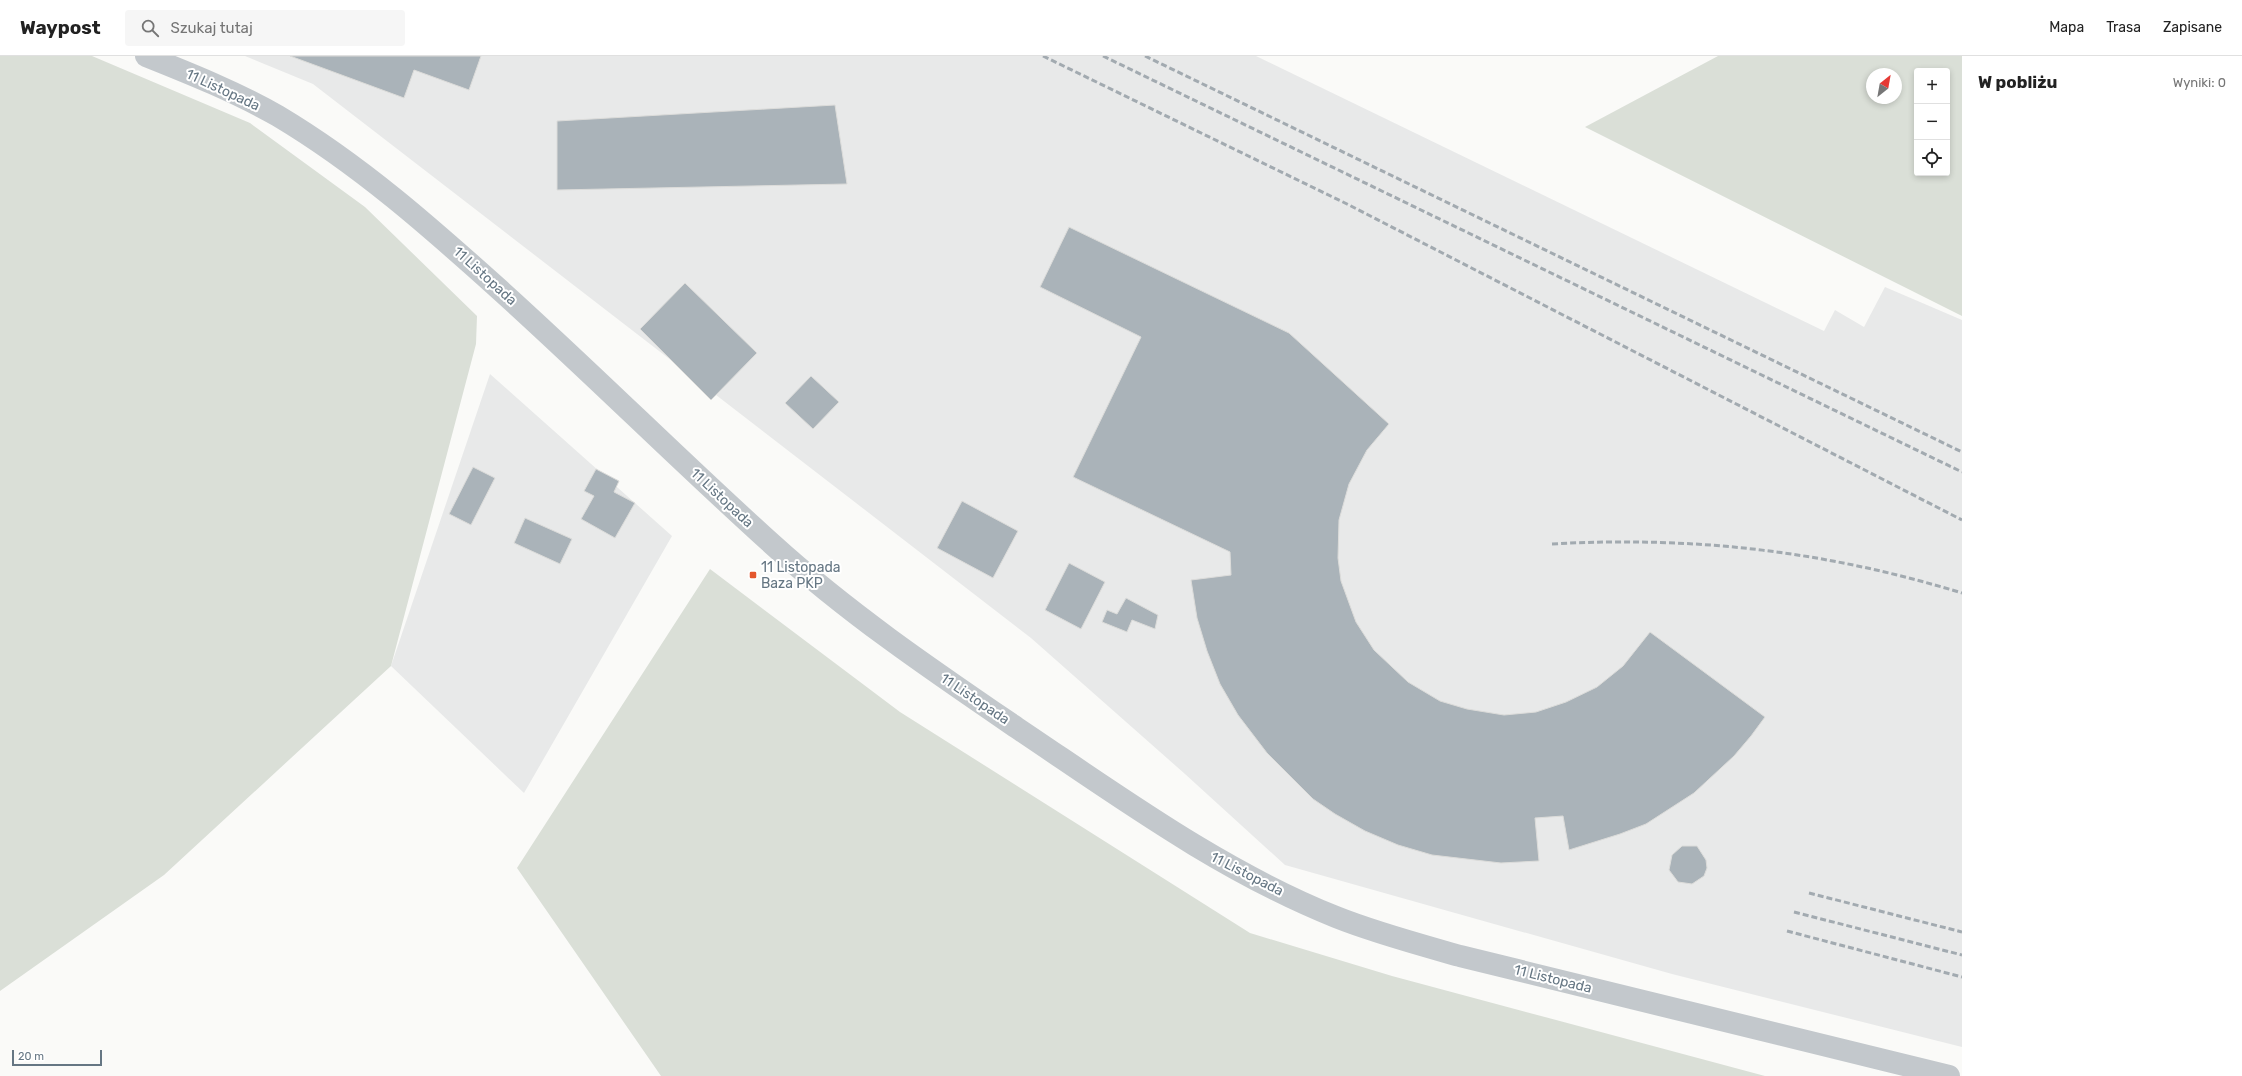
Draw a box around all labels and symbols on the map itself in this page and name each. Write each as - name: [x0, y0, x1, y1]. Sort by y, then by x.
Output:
- street label: 11 Listopada: [183, 66, 263, 114]
- north arrow: [1866, 68, 1902, 104]
- street label: 11 Listopada: [450, 243, 520, 309]
- street label: 11 Listopada: [687, 465, 757, 531]
- place label: 11 Listopada Baza PKP: [761, 559, 840, 592]
- marker: 11 Listopada Baza PKP: [748, 570, 758, 580]
- street label: 11 Listopada: [937, 670, 1013, 728]
- street label: 11 Listopada: [1208, 848, 1286, 900]
- street label: 11 Listopada: [1512, 961, 1594, 997]
- scale bar: [12, 1048, 102, 1067]

